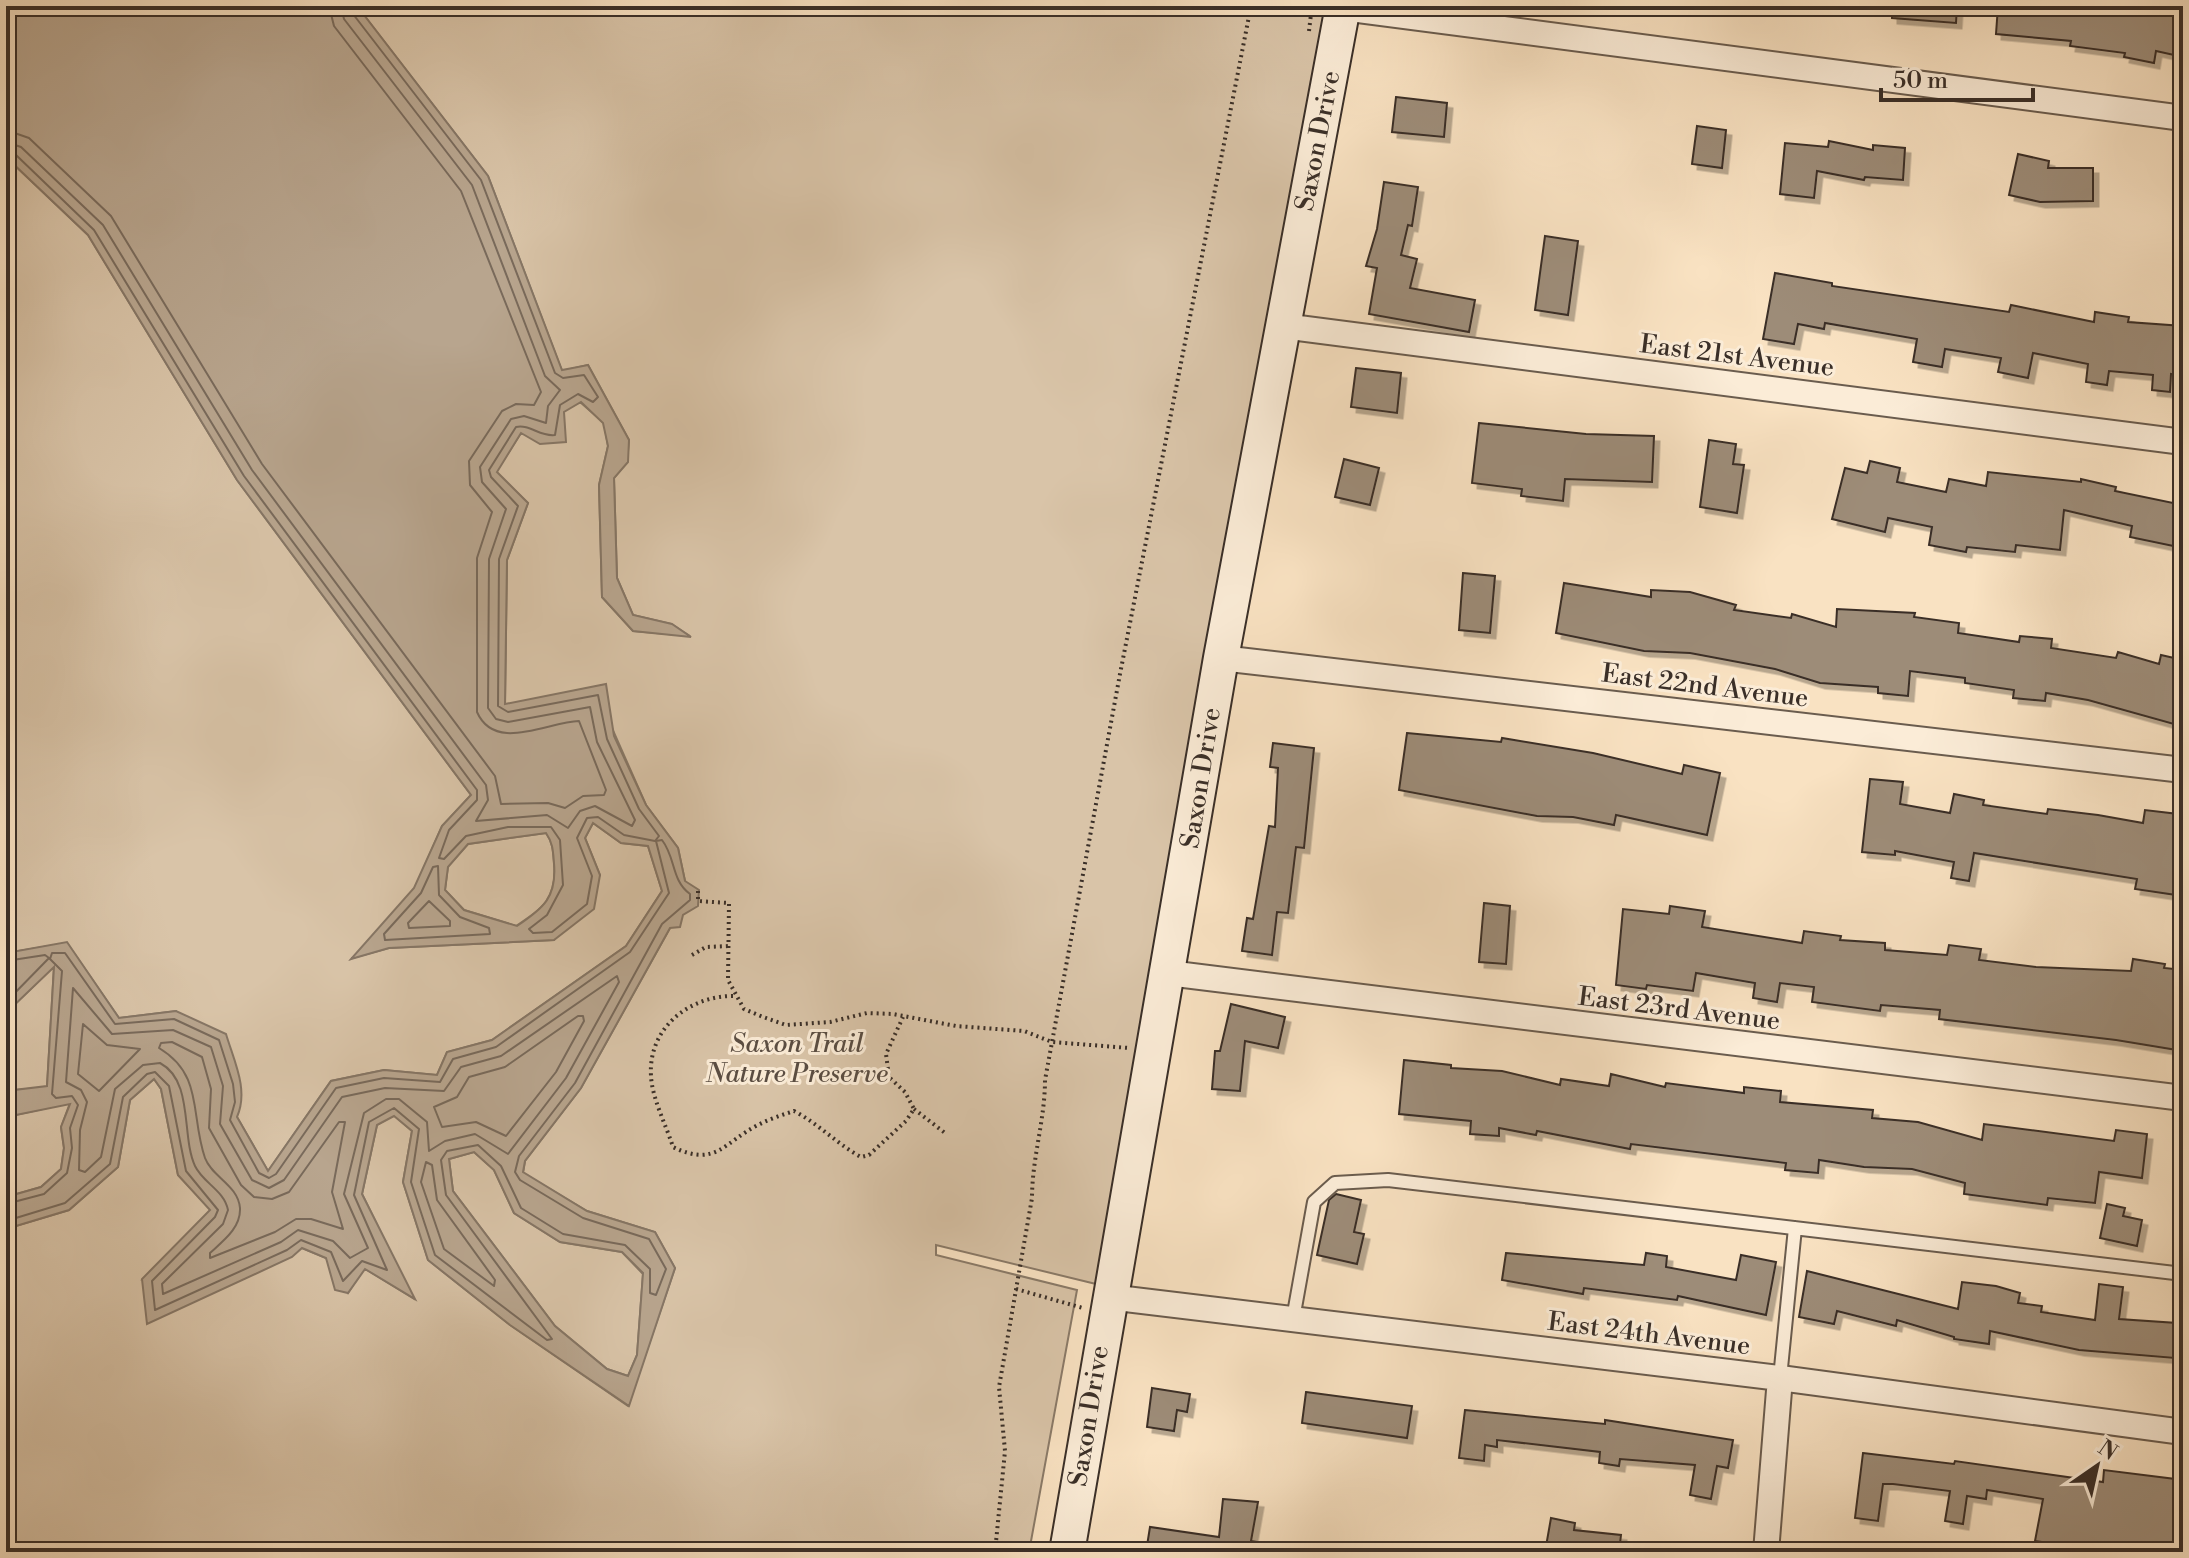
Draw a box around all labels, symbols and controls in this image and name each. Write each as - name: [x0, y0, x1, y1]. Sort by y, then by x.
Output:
- scale bar: [1881, 52, 2033, 102]
- text: 50 m: [1893, 66, 1948, 96]
- street label: Saxon Drive: [1289, 68, 1347, 214]
- street label: East 21st Avenue: [1638, 328, 1836, 384]
- street label: East 22nd Avenue: [1600, 657, 1810, 715]
- street label: Saxon Drive: [1174, 705, 1228, 851]
- street label: East 23rd Avenue: [1576, 981, 1782, 1037]
- park label: Saxon Trail Nature Preserve: [705, 1028, 888, 1090]
- street label: East 24th Avenue: [1546, 1306, 1752, 1362]
- street label: Saxon Drive: [1062, 1343, 1116, 1489]
- north arrow: [2057, 1426, 2137, 1506]
- text: N: [2093, 1435, 2123, 1467]

